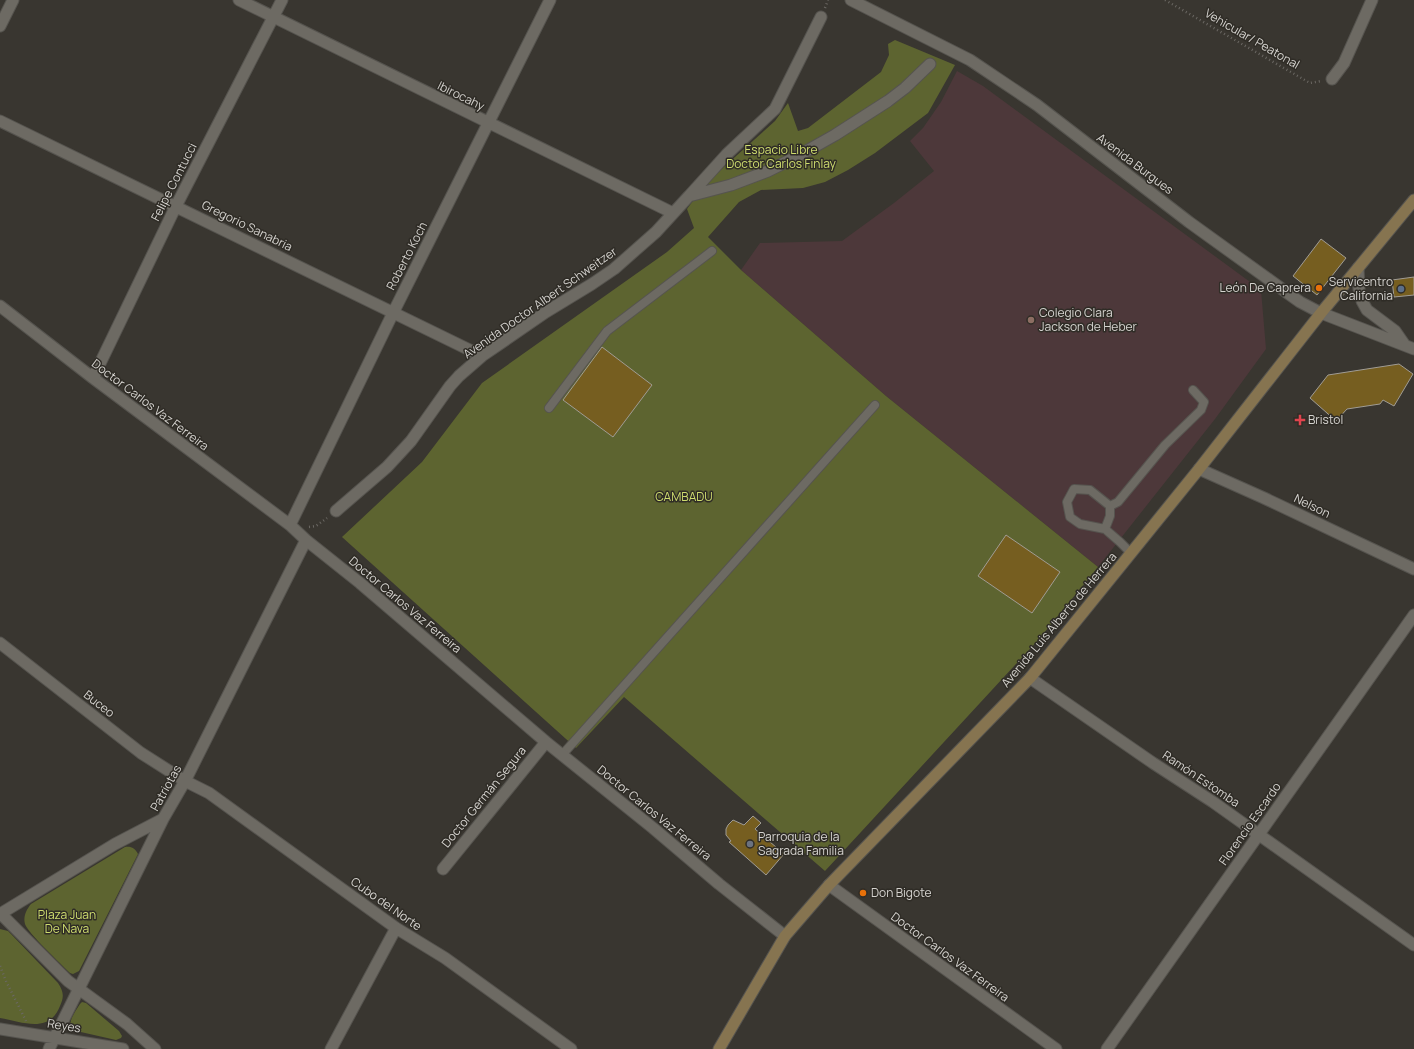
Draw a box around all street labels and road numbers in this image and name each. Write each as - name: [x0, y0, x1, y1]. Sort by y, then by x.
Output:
- street label: Vehicular/ Peatonal: [1202, 4, 1303, 73]
- street label: Ibirocahy: [435, 77, 488, 115]
- street label: Avenida Burgues: [1093, 129, 1177, 198]
- street label: Felipe Contucci: [147, 140, 201, 224]
- street label: Gregorio Sanabria: [199, 196, 296, 255]
- street label: Roberto Koch: [382, 219, 431, 293]
- street label: Avenida Doctor Albert Schweitzer: [459, 242, 621, 362]
- street label: Doctor Carlos Vaz Ferreira: [88, 355, 212, 454]
- street label: Nelson: [1291, 489, 1333, 522]
- street label: Avenida Luis Alberto de Herrera: [997, 548, 1120, 691]
- street label: Doctor Carlos Vaz Ferreira: [345, 552, 465, 657]
- street label: Buceo: [80, 686, 118, 721]
- street label: Doctor Germán Segura: [437, 742, 530, 851]
- street label: Ramón Estomba: [1159, 746, 1243, 811]
- street label: Doctor Carlos Vaz Ferreira: [594, 761, 715, 864]
- street label: Patriotas: [146, 762, 185, 814]
- street label: Florencio Escardo: [1215, 779, 1285, 869]
- street label: Cubo del Norte: [347, 873, 425, 934]
- street label: Doctor Carlos Vaz Ferreira: [888, 908, 1013, 1005]
- street label: Reyes: [46, 1014, 82, 1037]

